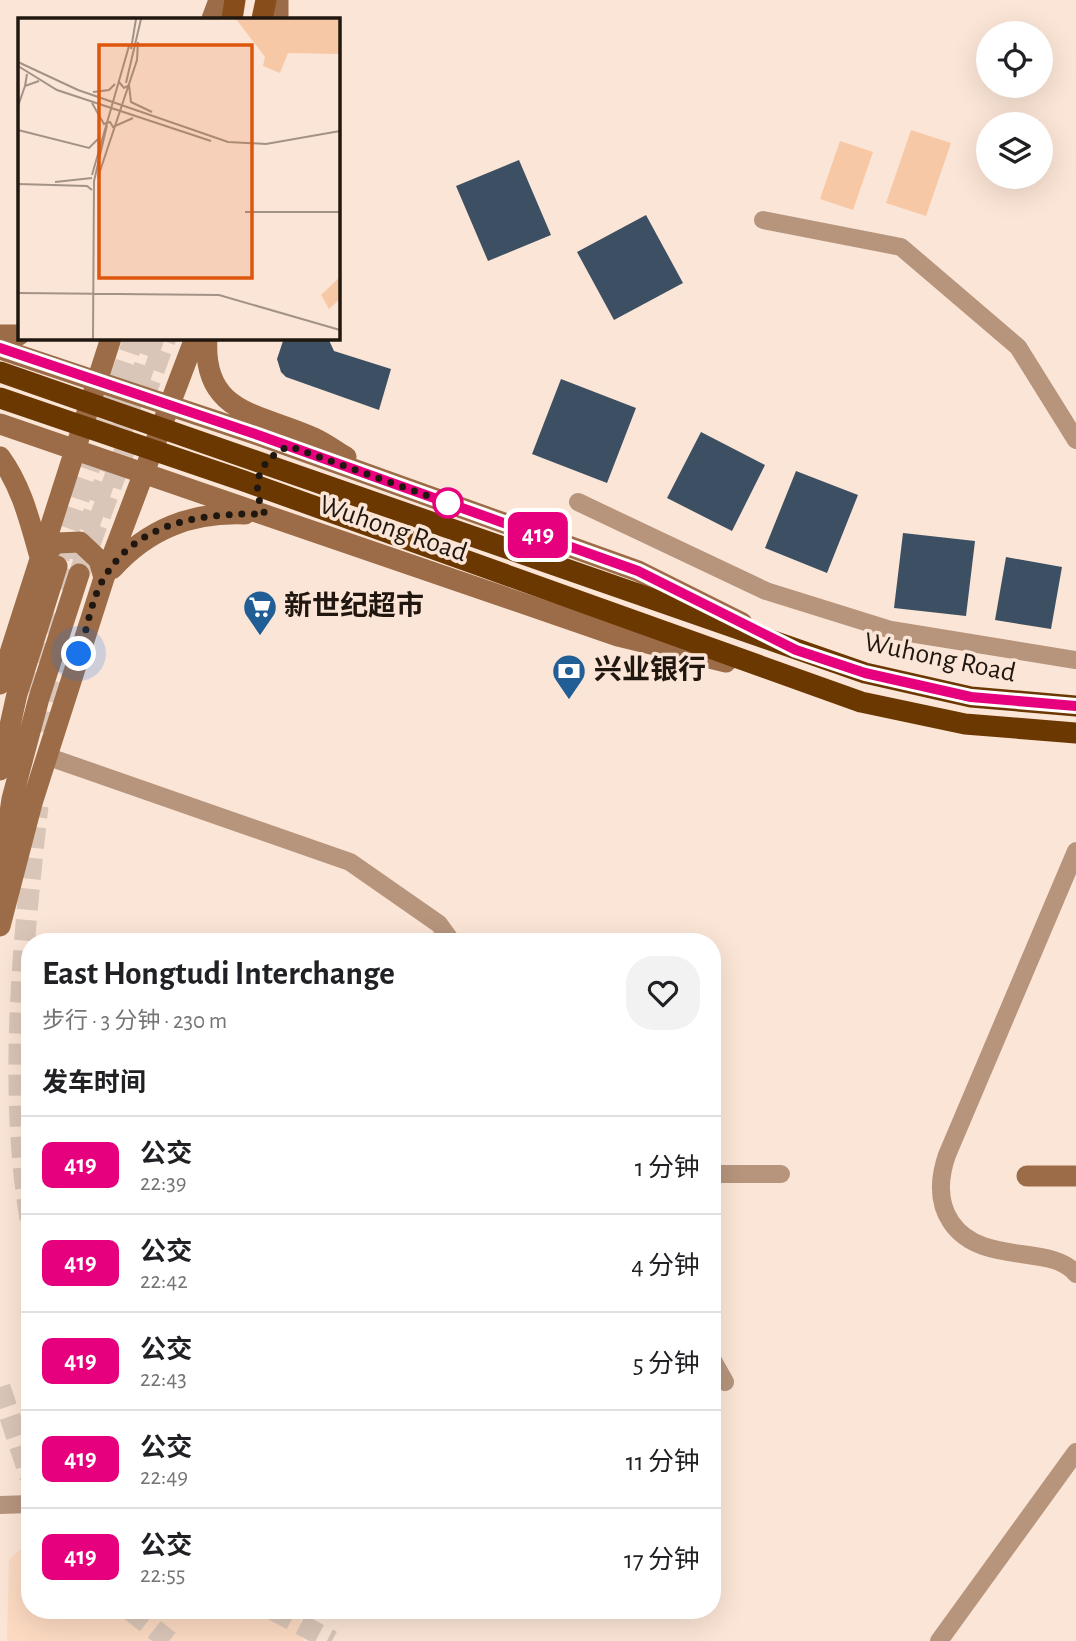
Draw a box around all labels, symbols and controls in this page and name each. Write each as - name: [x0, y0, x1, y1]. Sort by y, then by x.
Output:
- inset map: [18, 18, 340, 340]
- map controls: [976, 21, 1053, 189]
- button: locate: [976, 21, 1053, 98]
- button: layers: [976, 112, 1053, 189]
- unlabelled marker: [433, 488, 463, 518]
- street label: Wuhong Road: [315, 491, 471, 567]
- line badge: 419: [498, 512, 578, 558]
- text: 419: [522, 523, 554, 547]
- supermarket icon: 新世纪超市: [241, 588, 279, 637]
- place label: 新世纪超市: [284, 590, 424, 621]
- street label: Wuhong Road: [862, 628, 1018, 688]
- your location: [61, 636, 96, 671]
- bank icon: 兴业银行: [550, 652, 588, 701]
- place label: 兴业银行: [594, 655, 706, 685]
- button: heart: [626, 956, 700, 1030]
- text: East Hongtudi Interchange: [42, 958, 395, 991]
- text: 步行 · 3 分钟 · 230 m: [42, 1010, 227, 1033]
- text: 发车时间: [42, 1070, 146, 1096]
- text: 公交: [140, 1141, 192, 1167]
- text: 419: [64, 1153, 97, 1177]
- text: 1 分钟: [635, 1155, 700, 1181]
- text: 22:39: [140, 1172, 186, 1195]
- text: 公交: [140, 1239, 192, 1265]
- text: 419: [64, 1251, 97, 1275]
- text: 4 分钟: [631, 1253, 700, 1279]
- text: 22:42: [140, 1270, 188, 1293]
- text: 公交: [140, 1337, 192, 1363]
- text: 419: [64, 1349, 97, 1373]
- text: 5 分钟: [633, 1351, 700, 1377]
- text: 22:43: [140, 1368, 187, 1391]
- text: 公交: [140, 1435, 192, 1461]
- text: 419: [64, 1447, 97, 1471]
- text: 11 分钟: [626, 1449, 700, 1475]
- text: 22:49: [140, 1466, 188, 1489]
- text: 公交: [140, 1533, 192, 1559]
- text: 419: [64, 1545, 97, 1569]
- text: 17 分钟: [624, 1547, 700, 1573]
- text: 22:55: [140, 1564, 185, 1587]

